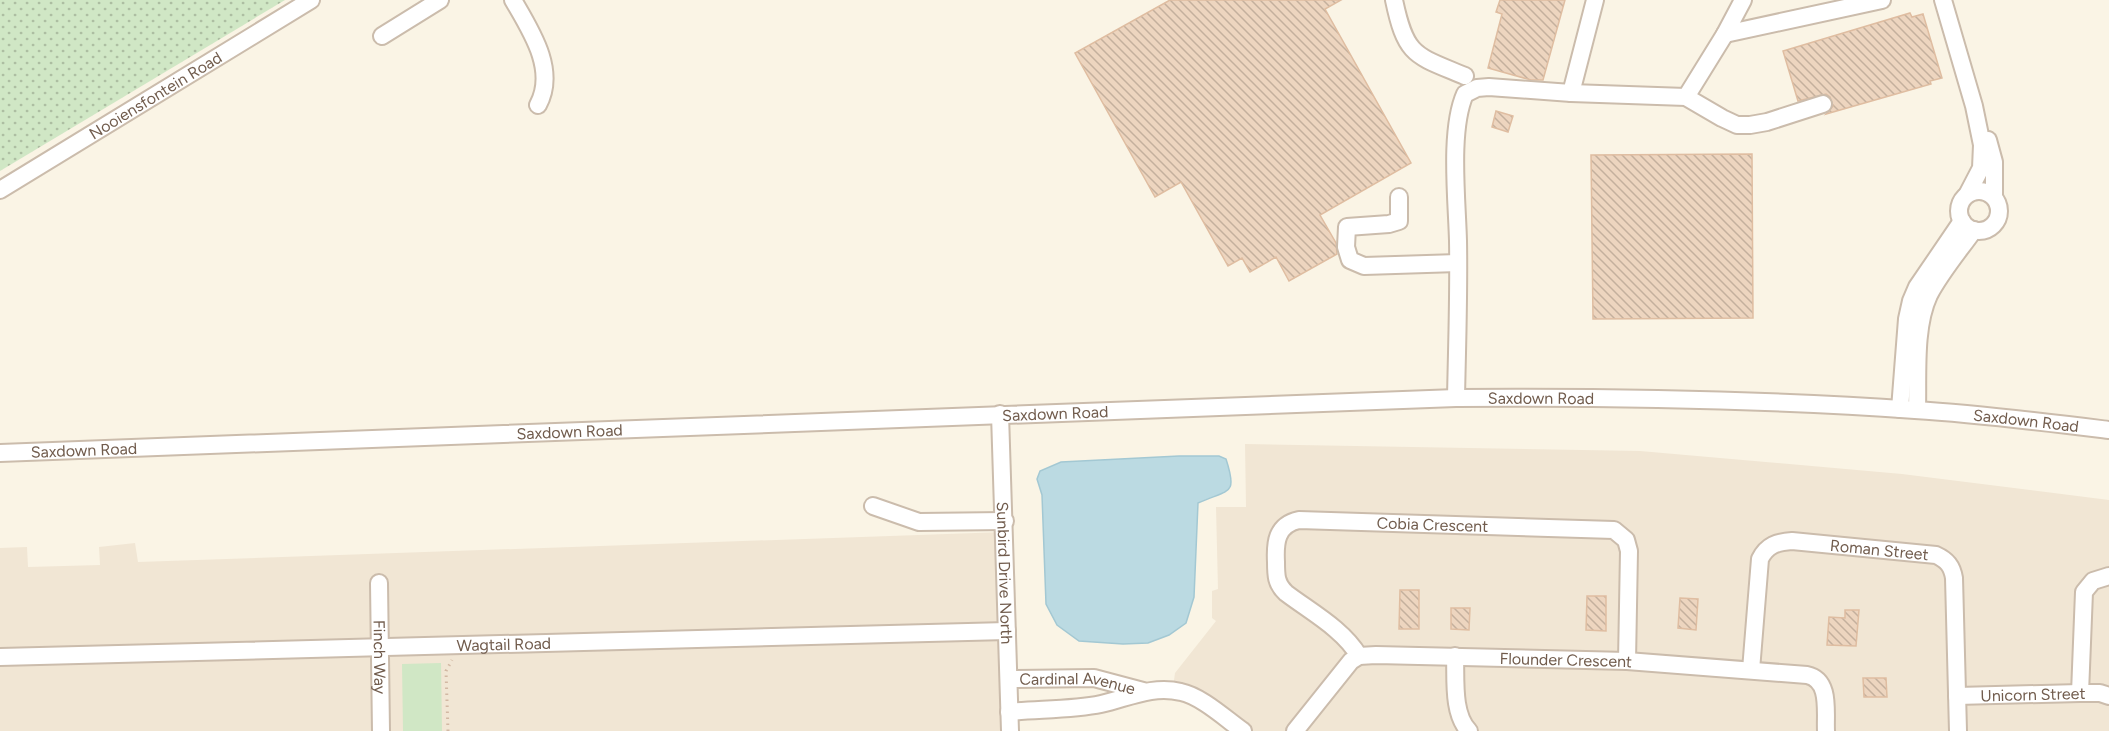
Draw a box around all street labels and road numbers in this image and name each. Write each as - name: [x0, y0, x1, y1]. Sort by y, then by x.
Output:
- street label: Nooiensfontein Road: [85, 47, 225, 143]
- street label: Saxdown Road: [1488, 388, 1594, 408]
- street label: Saxdown Road: [1002, 402, 1109, 425]
- street label: Saxdown Road: [1972, 405, 2080, 436]
- street label: Saxdown Road: [516, 420, 623, 443]
- street label: Saxdown Road: [30, 438, 137, 461]
- street label: Sunbird Drive North: [993, 501, 1017, 645]
- street label: Cobia Crescent: [1376, 513, 1489, 536]
- street label: Roman Street: [1829, 535, 1929, 564]
- street label: Finch Way: [370, 620, 390, 695]
- street label: Wagtail Road: [456, 633, 551, 655]
- street label: Flounder Crescent: [1499, 648, 1633, 671]
- street label: Cardinal Avenue: [1019, 669, 1138, 698]
- street label: Unicorn Street: [1980, 684, 2086, 705]

